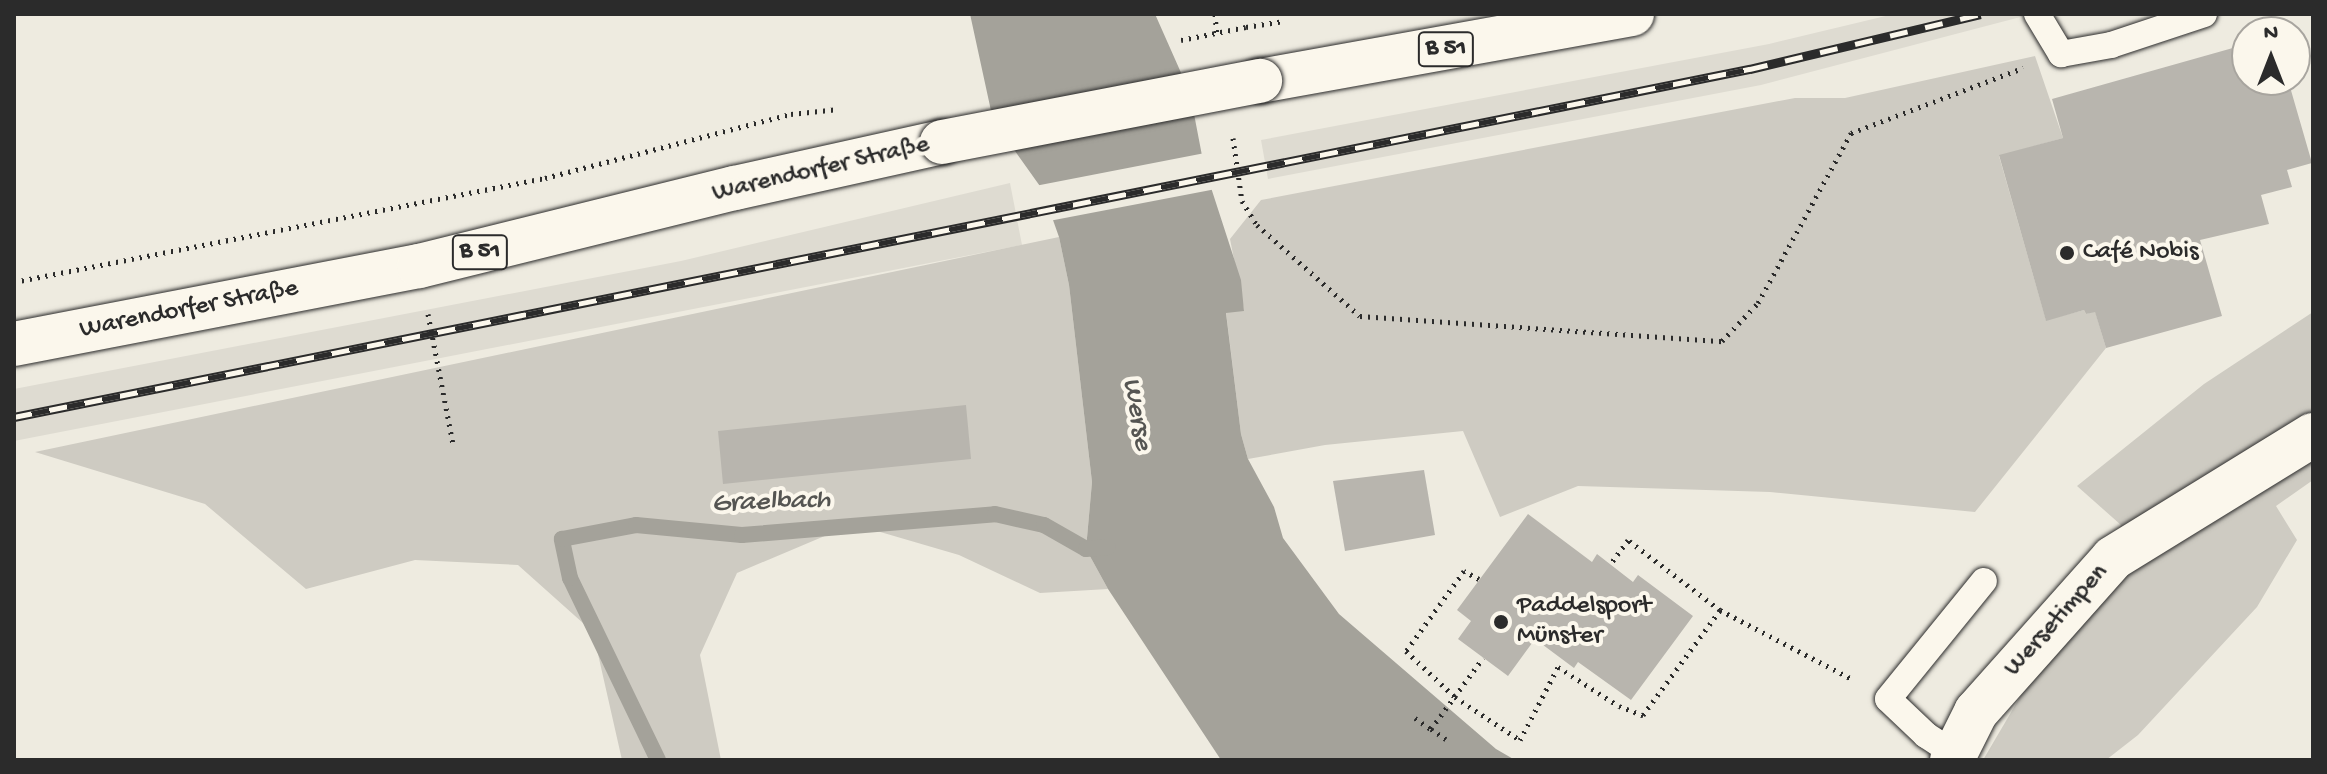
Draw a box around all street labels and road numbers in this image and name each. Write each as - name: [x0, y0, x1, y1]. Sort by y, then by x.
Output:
- road number: B 51: [1416, 29, 1476, 69]
- street label: Warendorfer Straße: [709, 130, 933, 210]
- road number: B 51: [450, 232, 510, 272]
- street label: Warendorfer Straße: [77, 274, 301, 346]
- street label: Wersetimpen: [1998, 558, 2116, 684]

